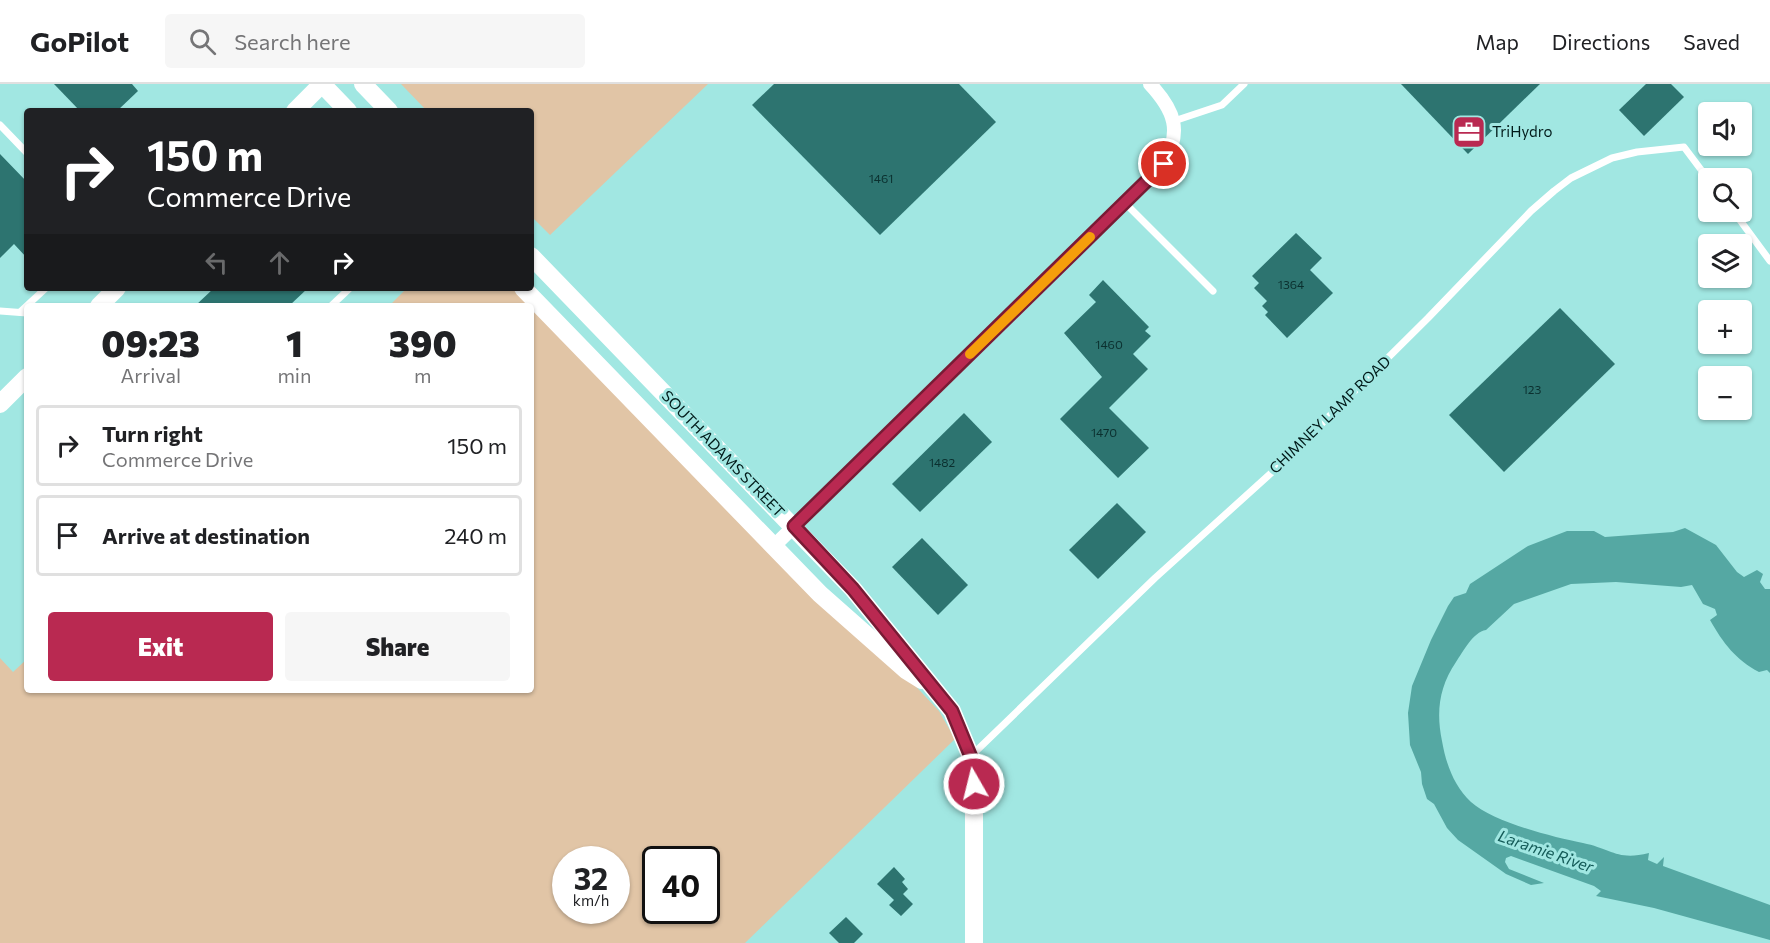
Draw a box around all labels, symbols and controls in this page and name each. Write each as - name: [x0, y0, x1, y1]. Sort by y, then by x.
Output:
- search box: [165, 14, 585, 68]
- text: GoPilot: [30, 24, 129, 58]
- icon: search: [186, 25, 219, 58]
- text: Search here: [234, 28, 351, 55]
- text: Map: [1476, 29, 1519, 54]
- text: Directions: [1552, 29, 1650, 54]
- text: Saved: [1683, 29, 1740, 54]
- map controls: [1698, 102, 1752, 420]
- button: sound: [1698, 102, 1752, 156]
- office icon: TriHydro: [1451, 114, 1487, 150]
- place label: TriHydro: [1492, 122, 1552, 140]
- text: 150 m: [147, 128, 263, 180]
- icon: right: [48, 132, 126, 210]
- pin: [1138, 138, 1189, 189]
- icon: arrive: [1147, 147, 1180, 180]
- button: search: [1698, 168, 1752, 222]
- house number: 1461: [869, 171, 893, 185]
- text: Commerce Drive: [147, 180, 351, 213]
- button: layers: [1698, 234, 1752, 288]
- icon: left: [200, 246, 233, 279]
- icon: ahead: [263, 246, 296, 279]
- icon: right: [326, 246, 359, 279]
- house number: 1364: [1278, 277, 1304, 291]
- button: +: [1698, 300, 1752, 354]
- text: 09:23: [101, 320, 200, 364]
- text: 1: [286, 320, 303, 364]
- text: 390: [389, 320, 457, 364]
- house number: 1460: [1095, 337, 1123, 351]
- street label: CHIMNEY LAMP ROAD: [1265, 352, 1394, 477]
- text: Arrival: [120, 363, 181, 387]
- text: min: [277, 363, 311, 387]
- text: m: [414, 363, 431, 387]
- button: −: [1698, 366, 1752, 420]
- house number: 123: [1523, 382, 1541, 396]
- street label: SOUTH ADAMS STREET: [659, 386, 789, 521]
- text: Turn right: [102, 420, 203, 447]
- house number: 1470: [1091, 425, 1117, 439]
- icon: right: [51, 429, 84, 462]
- text: 150 m: [447, 432, 507, 459]
- text: Commerce Drive: [102, 447, 253, 471]
- house number: 1482: [929, 455, 955, 469]
- icon: arrive: [51, 519, 84, 552]
- text: Arrive at destination: [102, 522, 310, 549]
- text: 240 m: [444, 522, 507, 549]
- button: Exit: [48, 612, 273, 681]
- button: Share: [285, 612, 510, 681]
- position arrow: [942, 752, 1006, 816]
- water label: Laramie River: [1496, 825, 1597, 876]
- speed limit sign: 40: [642, 846, 720, 924]
- text: 32: [574, 859, 608, 896]
- text: km/h: [573, 891, 609, 909]

